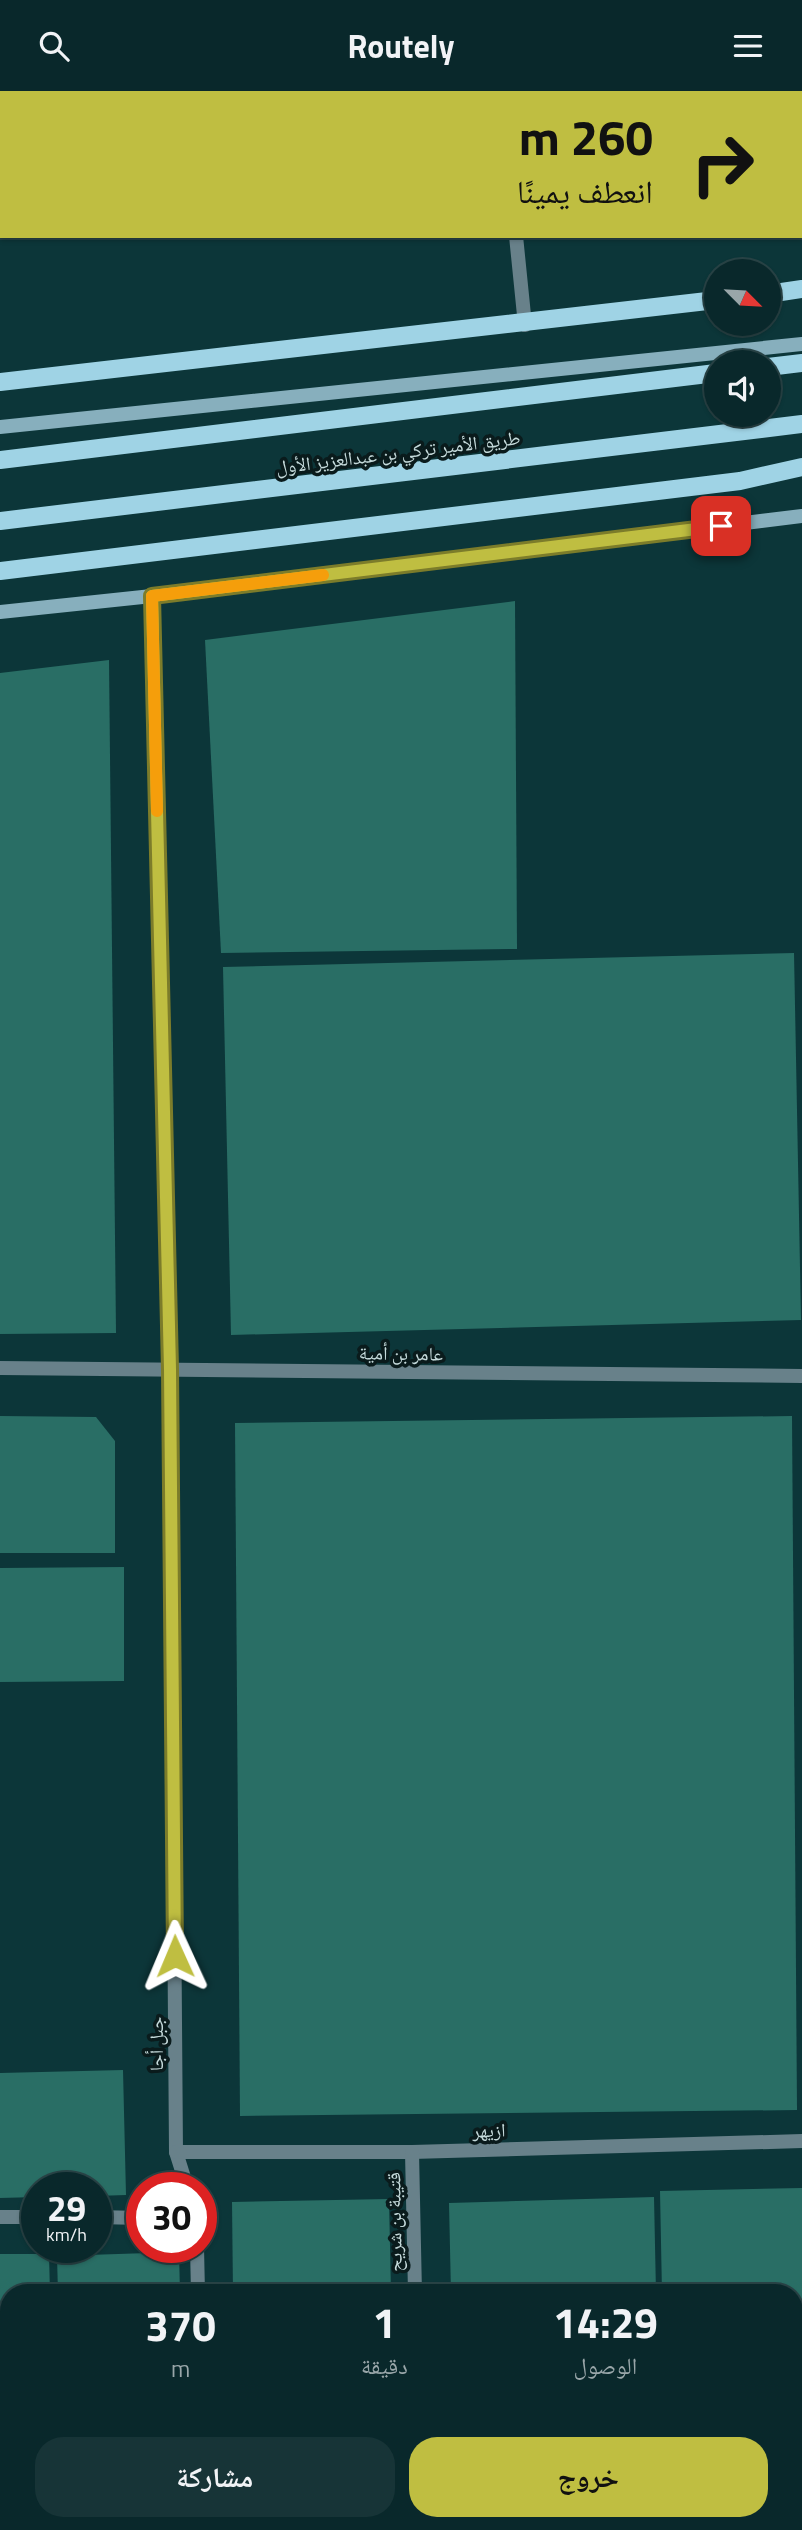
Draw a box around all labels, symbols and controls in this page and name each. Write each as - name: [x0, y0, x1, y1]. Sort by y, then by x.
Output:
- text: Routely: [348, 22, 454, 70]
- icon: search: [35, 27, 73, 65]
- icon: menu: [729, 27, 767, 65]
- text: 260 m: [519, 99, 653, 174]
- icon: right: [677, 119, 768, 210]
- text: انعطف يمينًا: [517, 167, 653, 215]
- north arrow: [704, 259, 780, 336]
- map controls: [704, 259, 781, 427]
- button: sound: [704, 350, 781, 427]
- street label: طريق الأمير تركي بن عبدالعزيز الأول: [274, 422, 522, 483]
- pin: [691, 496, 751, 556]
- icon: arrive: [702, 507, 740, 545]
- street label: عامر بن أمية: [359, 1337, 444, 1368]
- position arrow: [138, 1919, 212, 1993]
- street label: جبل أجا: [141, 2017, 170, 2071]
- street label: ازيهر: [471, 2114, 506, 2145]
- speed limit sign: 30: [126, 2172, 217, 2263]
- street label: قتيبة بن شريح: [378, 2172, 409, 2272]
- text: 29: [47, 2181, 86, 2235]
- text: km/h: [46, 2221, 87, 2248]
- text: 1: [373, 2290, 396, 2354]
- text: 14:29: [553, 2290, 658, 2354]
- text: 370: [145, 2293, 216, 2357]
- text: دقيقة: [361, 2348, 408, 2383]
- text: الوصول: [574, 2348, 637, 2383]
- text: m: [171, 2351, 190, 2386]
- button: مشاركة: [35, 2437, 395, 2517]
- button: خروج: [409, 2437, 768, 2517]

